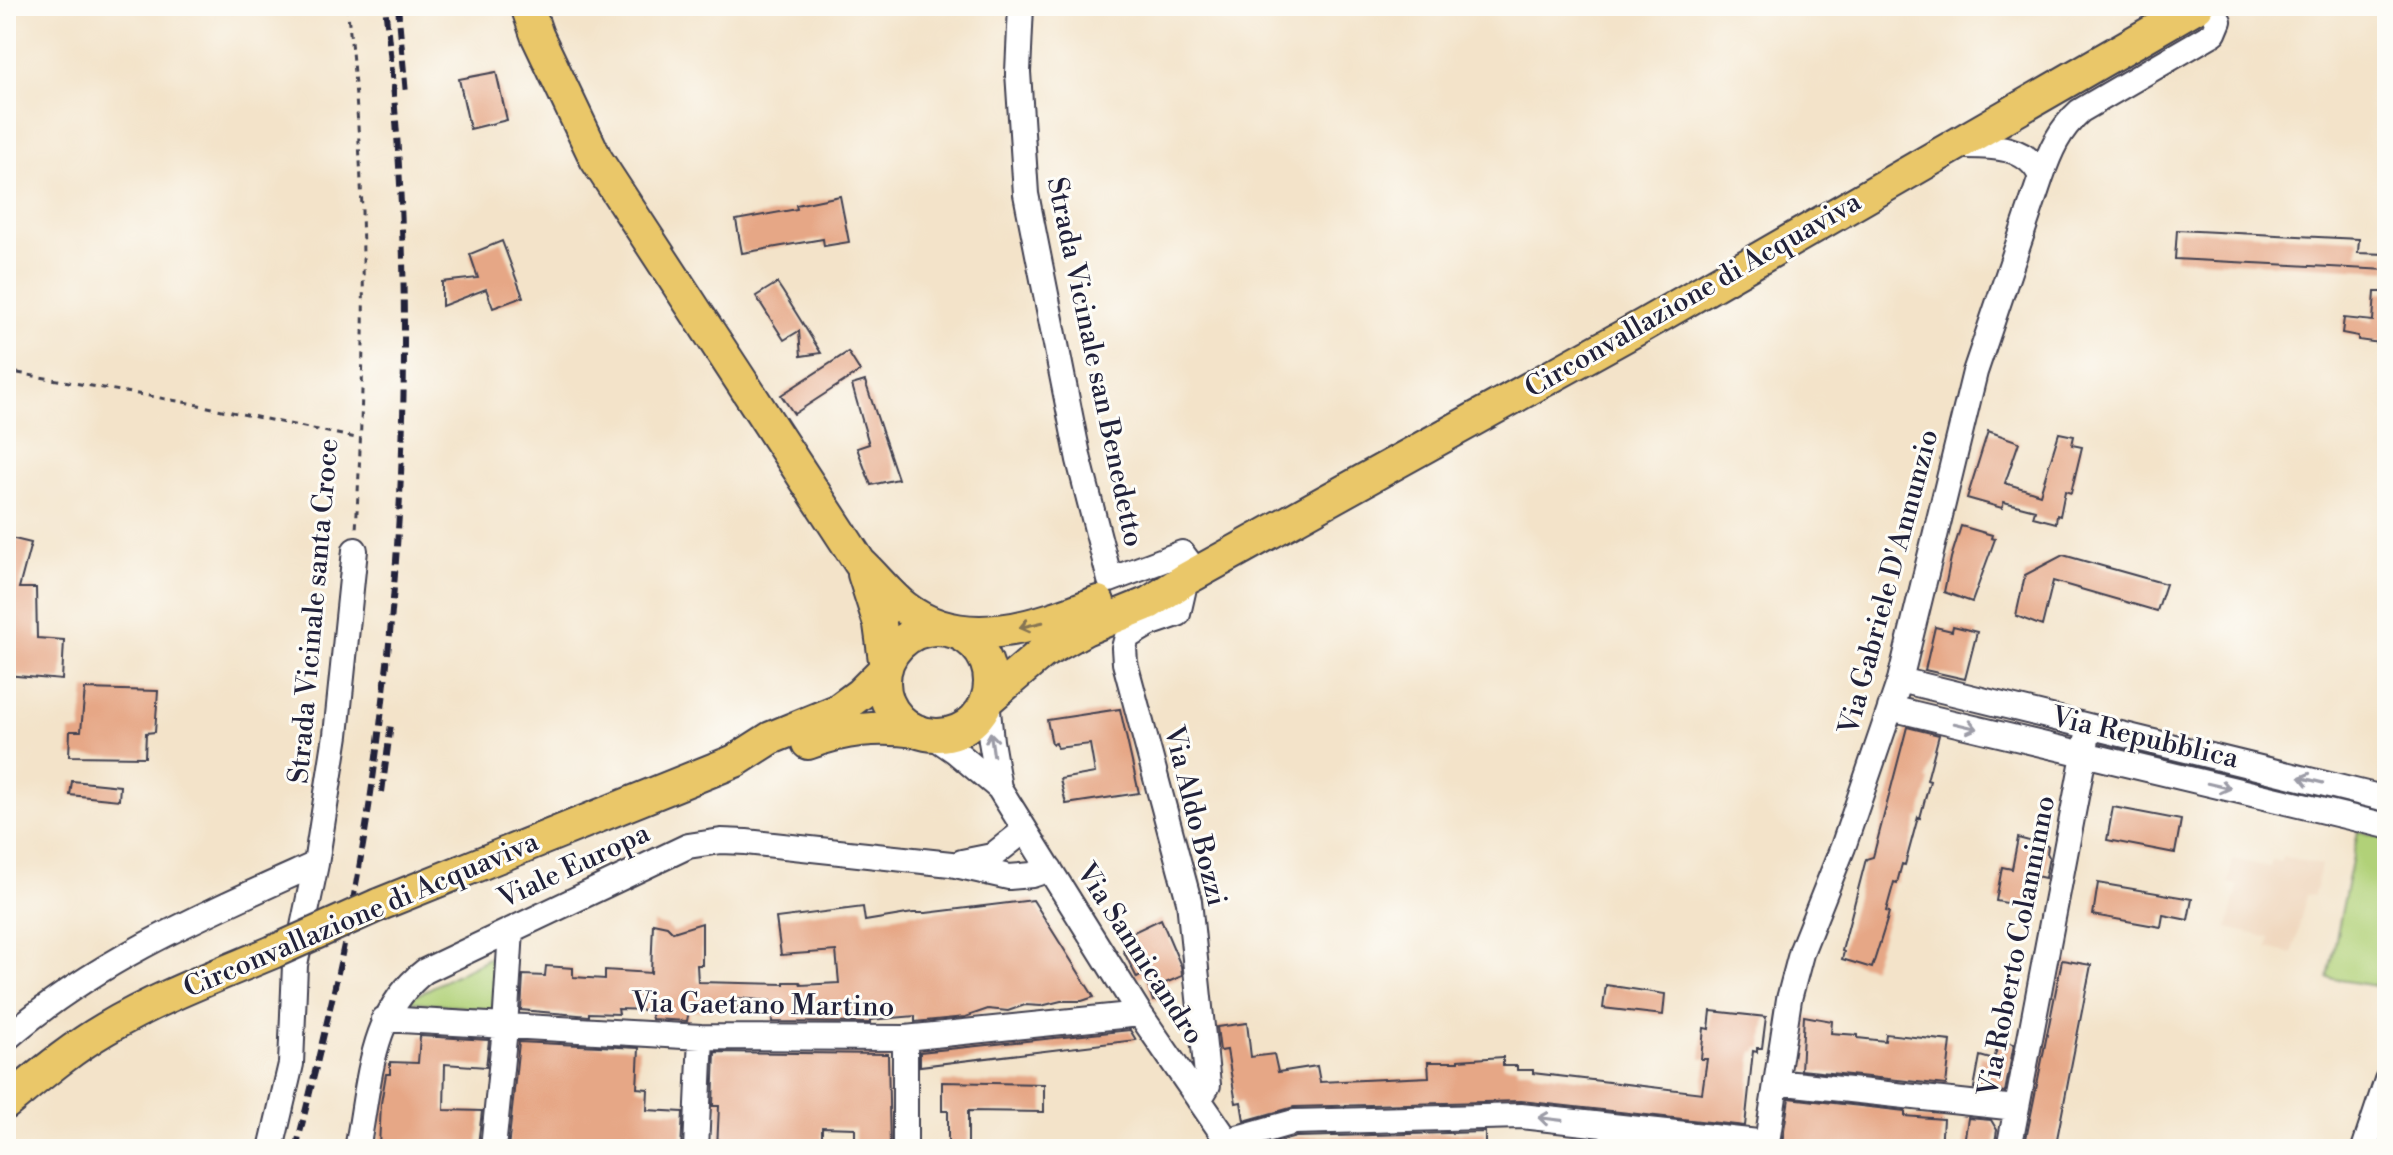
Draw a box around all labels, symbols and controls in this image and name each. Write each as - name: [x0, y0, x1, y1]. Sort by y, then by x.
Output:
- street label: Strada Vicinale san Benedetto: [1039, 174, 1151, 550]
- street label: Circonvallazione di Acquaviva: [1519, 184, 1868, 406]
- street label: Via Gabriele D'Annunzio: [1831, 426, 1947, 739]
- street label: Strada Vicinale santa Croce: [281, 437, 347, 785]
- one-way arrow: [1019, 618, 1045, 633]
- street label: Via Repubblica: [2047, 699, 2243, 777]
- one-way arrow: [1952, 719, 1978, 734]
- street label: Via Aldo Bozzi: [1156, 722, 1234, 910]
- one-way arrow: [984, 732, 999, 757]
- one-way arrow: [2299, 772, 2325, 787]
- one-way arrow: [2205, 779, 2231, 794]
- street label: Via Roberto Colanninno: [1970, 793, 2063, 1100]
- street label: Viale Europa: [492, 815, 656, 917]
- street label: Circonvallazione di Acquaviva: [178, 824, 545, 1006]
- street label: Via Sannicandro: [1068, 856, 1212, 1051]
- street label: Via Gaetano Martino: [630, 985, 895, 1025]
- one-way arrow: [1537, 1112, 1564, 1127]

